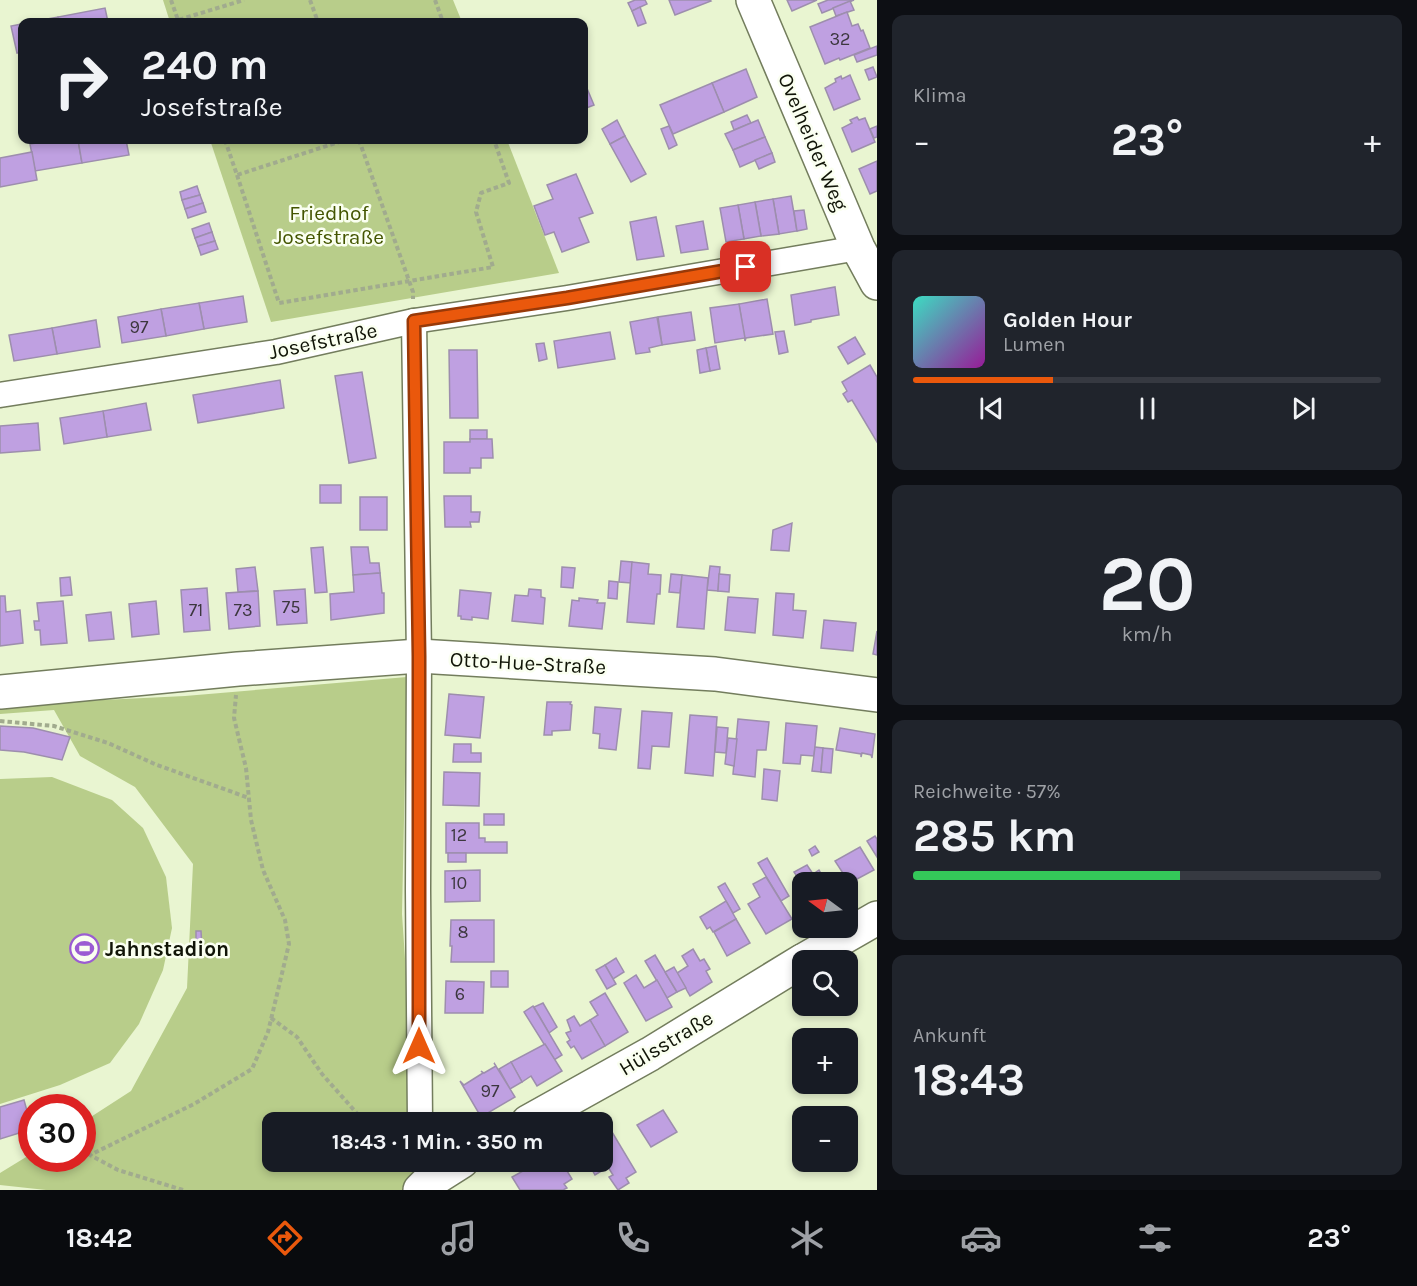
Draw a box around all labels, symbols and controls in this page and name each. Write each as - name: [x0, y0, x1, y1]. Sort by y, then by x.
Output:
- house number: 32: [829, 28, 851, 50]
- text: 240 m: [141, 40, 268, 90]
- icon: right: [42, 42, 120, 120]
- street label: Ovelheider Weg: [773, 70, 853, 214]
- text: Klima: [913, 84, 966, 107]
- text: Josefstraße: [141, 91, 283, 123]
- text: 23°: [1111, 114, 1183, 166]
- text: −: [913, 122, 930, 160]
- text: +: [1364, 122, 1381, 160]
- park label: Friedhof Josefstraße: [274, 201, 384, 249]
- pin: [720, 241, 771, 292]
- icon: arrive: [729, 250, 762, 283]
- text: Golden Hour: [1003, 307, 1132, 333]
- house number: 97: [130, 316, 149, 338]
- street label: Josefstraße: [267, 318, 379, 364]
- text: Lumen: [1003, 333, 1066, 356]
- icon: previous: [975, 392, 1008, 425]
- icon: pause: [1131, 392, 1164, 425]
- icon: next: [1287, 392, 1320, 425]
- text: 20: [1099, 538, 1195, 630]
- house number: 75: [282, 596, 300, 618]
- house number: 71: [189, 599, 203, 621]
- house number: 73: [233, 599, 253, 621]
- text: km/h: [1122, 623, 1172, 646]
- street label: Otto-Hue-Straße: [449, 647, 607, 679]
- text: Reichweite · 57%: [913, 780, 1061, 803]
- text: 285 km: [913, 810, 1076, 862]
- house number: 12: [451, 824, 467, 846]
- house number: 10: [451, 872, 467, 894]
- north arrow: [792, 872, 858, 938]
- map controls: [792, 872, 858, 1172]
- house number: 8: [457, 921, 469, 943]
- sports icon: Jahnstadion: [68, 933, 100, 965]
- place label: Jahnstadion: [105, 937, 229, 961]
- button: search: [792, 950, 858, 1016]
- house number: 6: [455, 983, 465, 1005]
- street label: Hülsstraße: [615, 1006, 717, 1080]
- position arrow: [387, 1014, 451, 1078]
- text: Ankunft: [913, 1024, 986, 1047]
- button: +: [792, 1028, 858, 1094]
- text: 18:43: [913, 1054, 1025, 1106]
- house number: 97: [481, 1080, 500, 1102]
- speed limit sign: 30: [18, 1094, 96, 1172]
- button: −: [792, 1106, 858, 1172]
- text: 18:43 · 1 Min. · 350 m: [332, 1129, 543, 1155]
- icon: directions: [264, 1217, 306, 1259]
- icon: music: [438, 1217, 480, 1259]
- icon: phone: [612, 1217, 654, 1259]
- icon: climate: [786, 1217, 828, 1259]
- icon: car: [960, 1217, 1002, 1259]
- icon: filters: [1134, 1217, 1176, 1259]
- text: 18:42: [66, 1222, 133, 1254]
- text: 23°: [1307, 1222, 1351, 1254]

